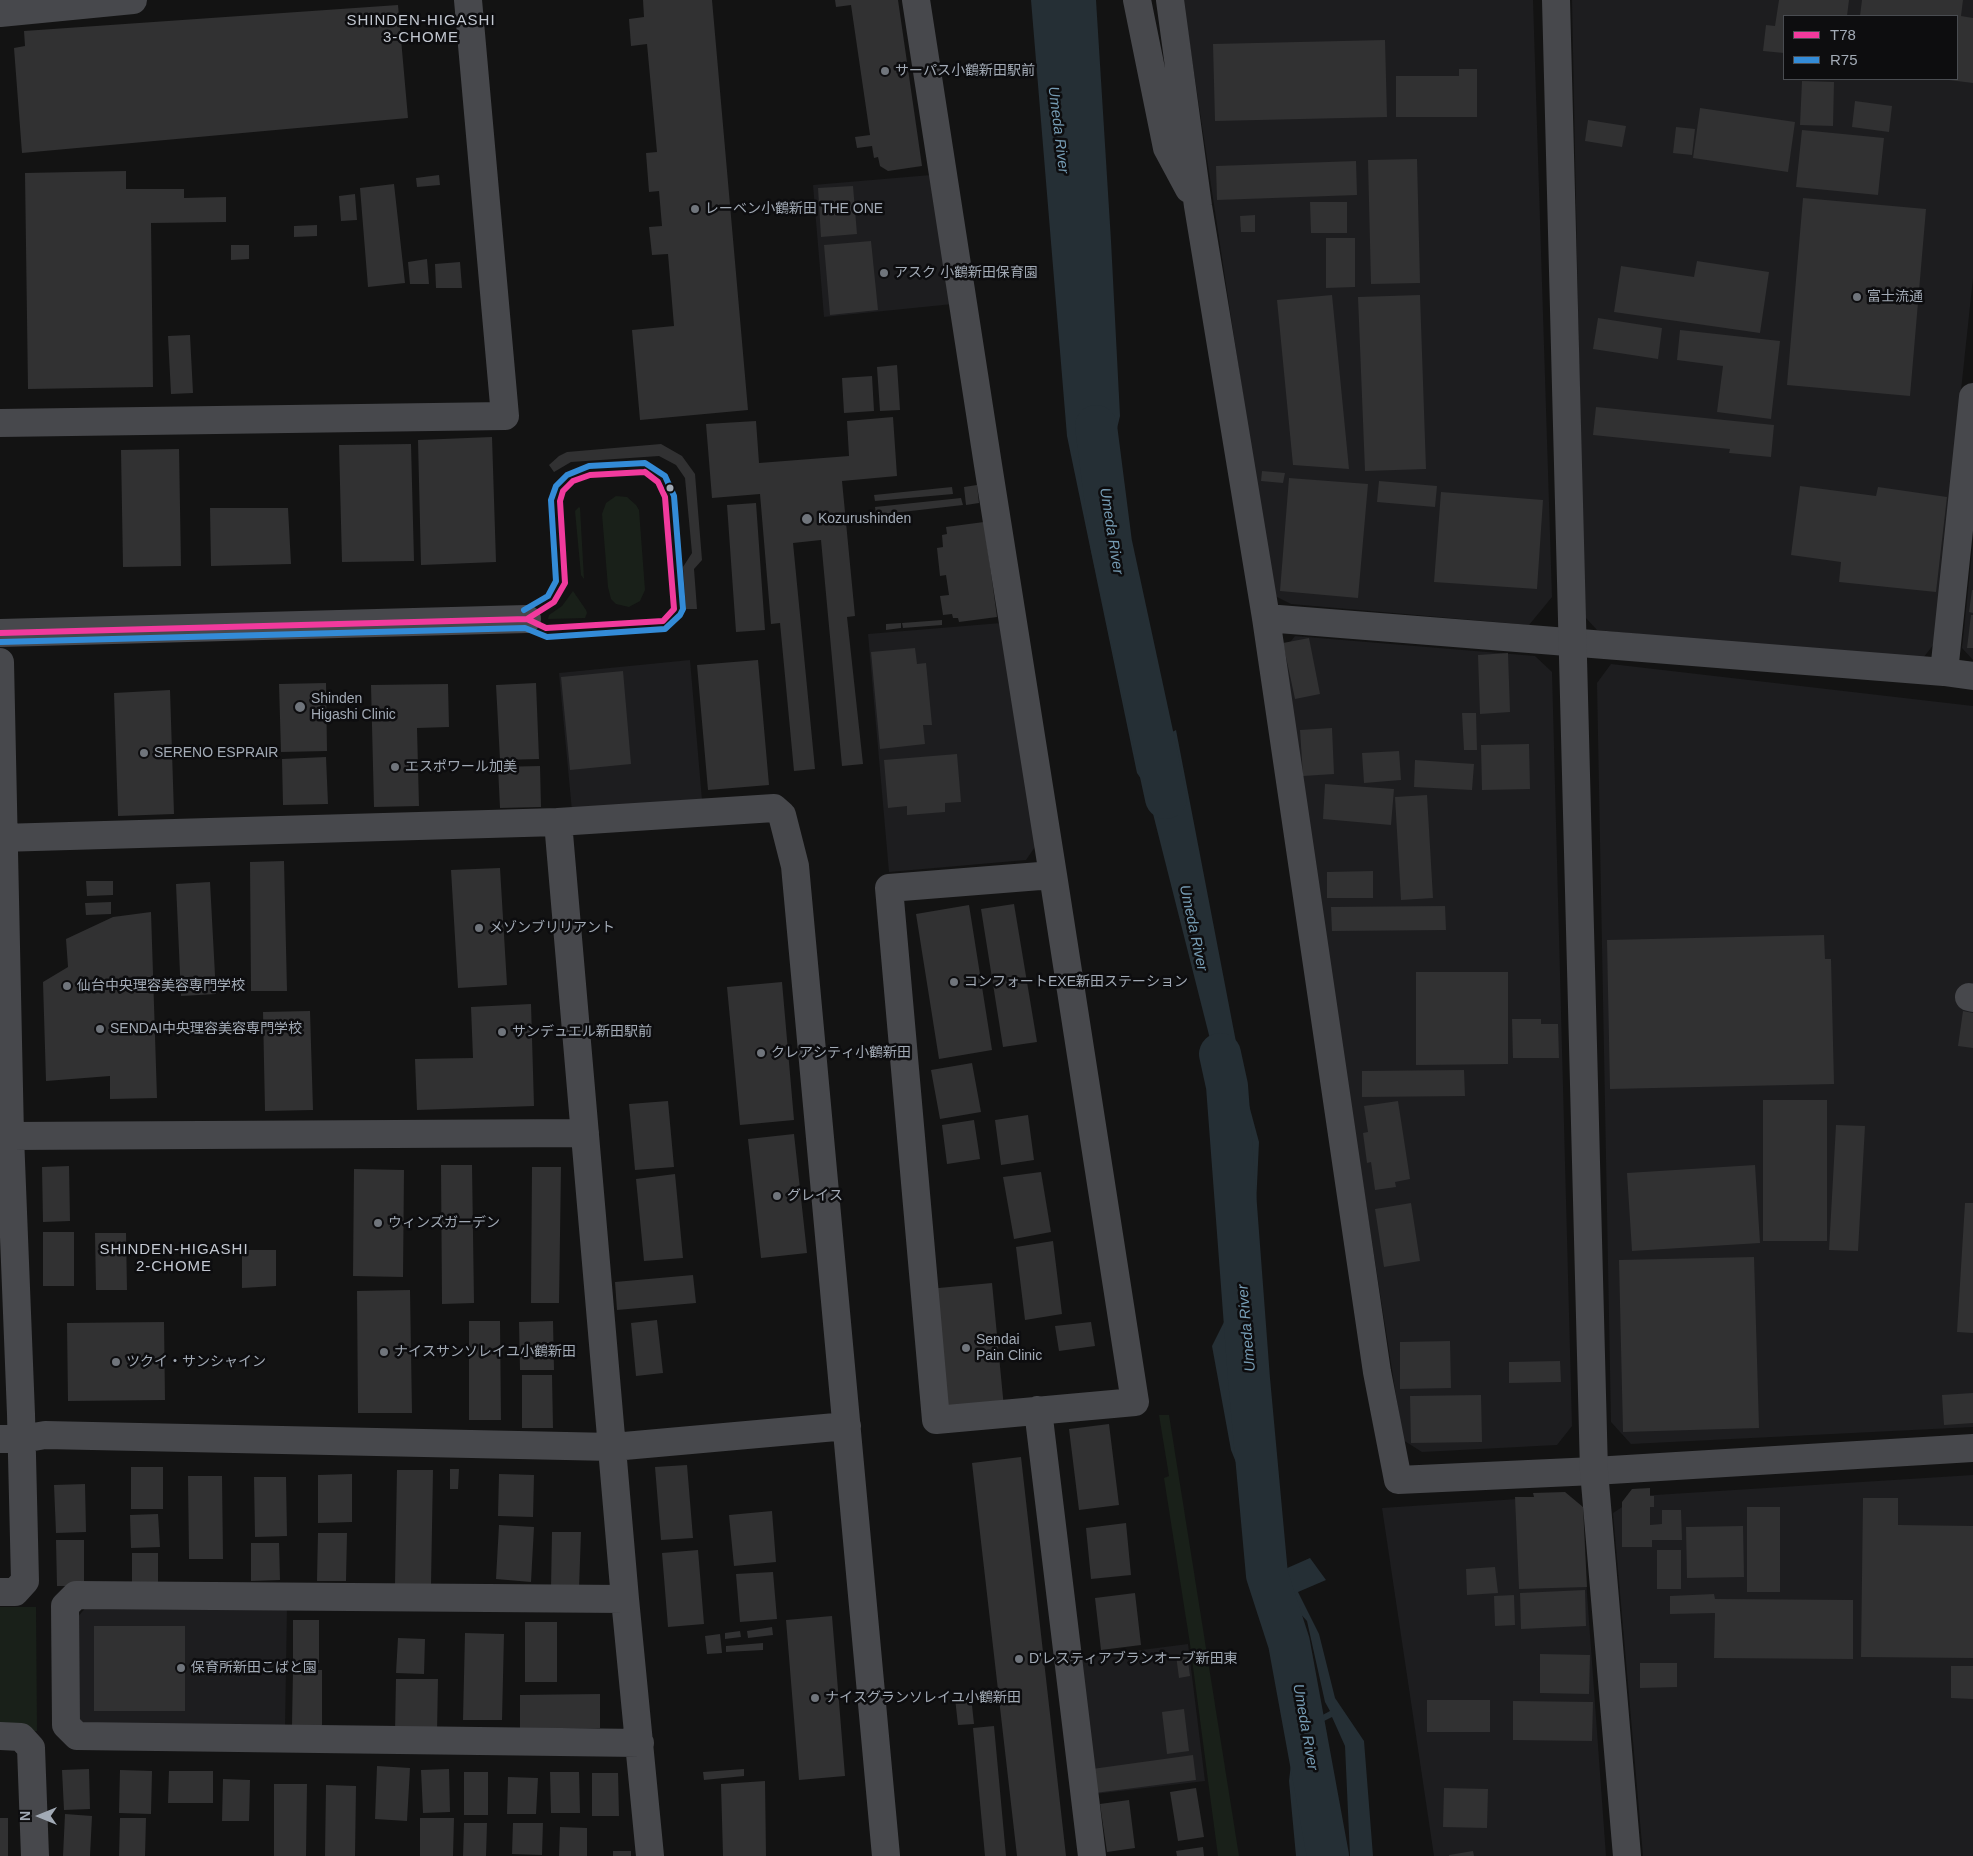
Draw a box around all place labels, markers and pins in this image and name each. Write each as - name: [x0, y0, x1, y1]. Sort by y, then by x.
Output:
- place label: サーパス小鶴新田駅前: [895, 63, 1035, 79]
- marker: サーパス小鶴新田駅前: [879, 65, 891, 77]
- place label: レーベン小鶴新田 THE ONE: [705, 201, 883, 217]
- marker: レーベン小鶴新田 THE ONE: [689, 203, 701, 215]
- place label: アスク 小鶴新田保育園: [894, 265, 1038, 281]
- marker: アスク 小鶴新田保育園: [878, 267, 890, 279]
- place label: 富士流通: [1867, 289, 1923, 305]
- marker: 富士流通: [1851, 291, 1863, 303]
- unlabelled marker: [665, 483, 675, 493]
- place label: Kozurushinden: [818, 511, 911, 527]
- marker: Kozurushinden: [800, 512, 814, 526]
- place label: Shinden Higashi Clinic: [311, 691, 396, 724]
- marker: Shinden Higashi Clinic: [293, 700, 307, 714]
- place label: SERENO ESPRAIR: [154, 745, 278, 761]
- marker: SERENO ESPRAIR: [138, 747, 150, 759]
- place label: エスポワール加美: [405, 759, 517, 775]
- marker: エスポワール加美: [389, 761, 401, 773]
- place label: メゾンブリリアント: [489, 920, 615, 936]
- marker: メゾンブリリアント: [473, 922, 485, 934]
- place label: コンフォートEXE新田ステーション: [964, 974, 1188, 990]
- marker: コンフォートEXE新田ステーション: [948, 976, 960, 988]
- place label: 仙台中央理容美容専門学校: [77, 978, 245, 994]
- marker: 仙台中央理容美容専門学校: [61, 980, 73, 992]
- place label: SENDAI中央理容美容専門学校: [110, 1021, 302, 1037]
- marker: SENDAI中央理容美容専門学校: [94, 1023, 106, 1035]
- place label: サンデュエル新田駅前: [512, 1024, 652, 1040]
- marker: サンデュエル新田駅前: [496, 1026, 508, 1038]
- place label: クレアシティ小鶴新田: [771, 1045, 911, 1061]
- marker: クレアシティ小鶴新田: [755, 1047, 767, 1059]
- place label: グレイス: [787, 1188, 843, 1204]
- marker: グレイス: [771, 1190, 783, 1202]
- place label: ウィンズガーデン: [388, 1215, 500, 1231]
- marker: ウィンズガーデン: [372, 1217, 384, 1229]
- place label: Sendai Pain Clinic: [976, 1332, 1042, 1364]
- marker: Sendai Pain Clinic: [960, 1342, 972, 1354]
- place label: ナイスサンソレイユ小鶴新田: [394, 1344, 576, 1360]
- marker: ナイスサンソレイユ小鶴新田: [378, 1346, 390, 1358]
- place label: ツクイ・サンシャイン: [126, 1354, 266, 1370]
- marker: ツクイ・サンシャイン: [110, 1356, 122, 1368]
- place label: D'レスティアブランオーブ新田東: [1029, 1651, 1238, 1667]
- marker: D'レスティアブランオーブ新田東: [1013, 1653, 1025, 1665]
- place label: 保育所新田こばと園: [191, 1660, 317, 1676]
- marker: 保育所新田こばと園: [175, 1662, 187, 1674]
- place label: ナイスグランソレイユ小鶴新田: [825, 1690, 1021, 1706]
- marker: ナイスグランソレイユ小鶴新田: [809, 1692, 821, 1704]

